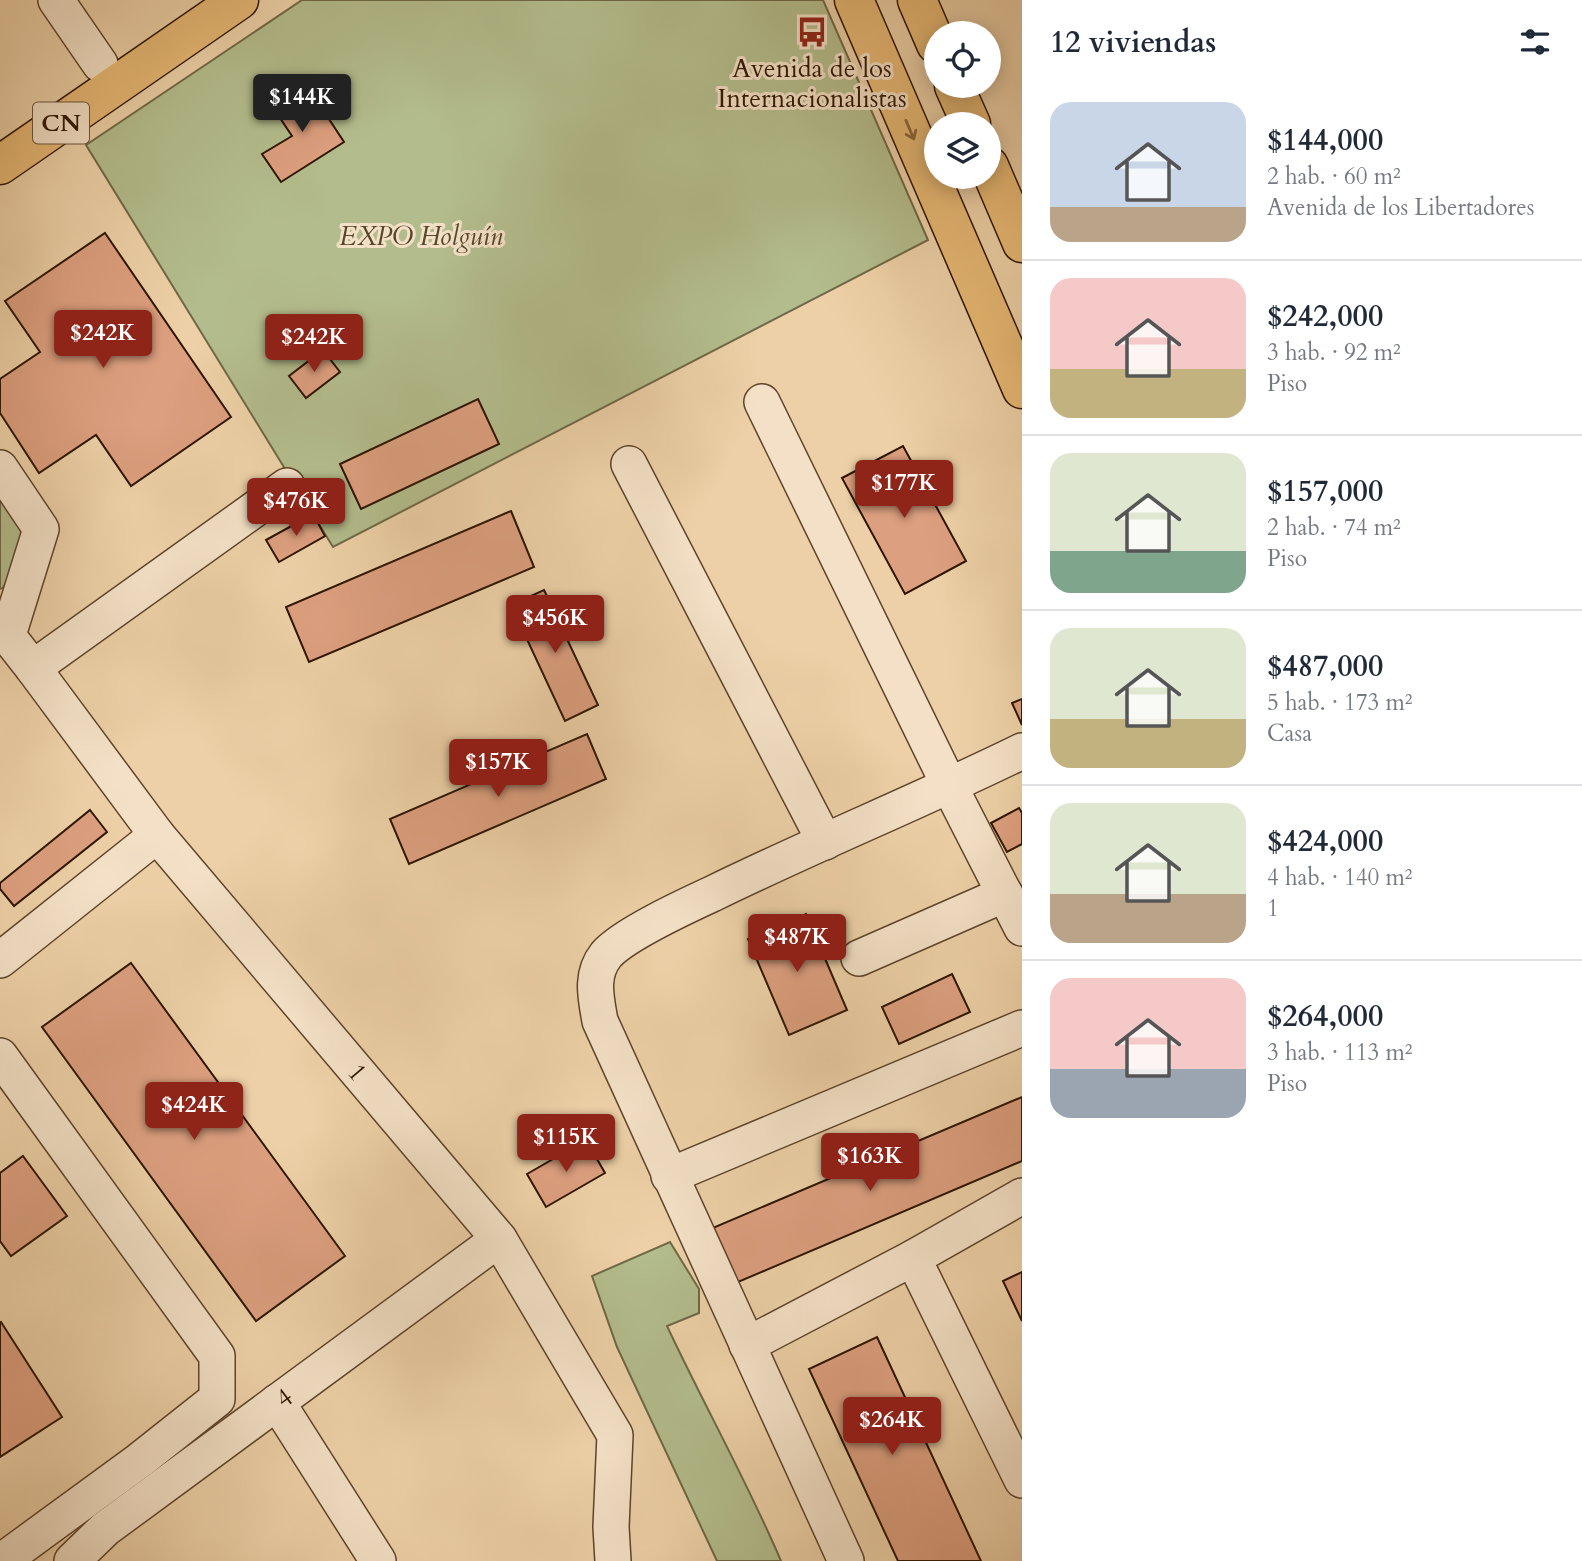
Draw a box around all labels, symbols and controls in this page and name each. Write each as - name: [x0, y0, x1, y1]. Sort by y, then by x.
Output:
- bus stop icon: Avenida de los Internacionalistas: [795, 15, 829, 49]
- map controls: [924, 21, 1001, 189]
- button: locate: [924, 21, 1001, 98]
- text: 12 viviendas: [1050, 22, 1216, 63]
- icon: filters: [1516, 23, 1554, 61]
- place label: Avenida de los Internacionalistas: [717, 51, 907, 116]
- pin: $144K: [253, 74, 351, 134]
- text: $144K: [269, 81, 335, 112]
- road number: CN: [33, 103, 89, 144]
- button: layers: [924, 112, 1001, 189]
- one-way arrow: [904, 119, 917, 140]
- text: $144,000: [1267, 120, 1383, 161]
- icon: home: [1106, 130, 1190, 214]
- text: 2 hab. · 60 m²: [1267, 161, 1401, 192]
- text: Avenida de los Libertadores: [1267, 192, 1534, 223]
- park label: EXPO Holguín: [339, 219, 503, 254]
- text: $242,000: [1267, 296, 1383, 337]
- icon: home: [1106, 306, 1190, 390]
- pin: $242K: [54, 310, 152, 370]
- pin: $242K: [265, 314, 363, 374]
- text: $242K: [70, 317, 136, 348]
- text: $242K: [281, 321, 347, 352]
- text: 3 hab. · 92 m²: [1267, 337, 1401, 368]
- text: Piso: [1267, 368, 1307, 399]
- pin: $177K: [855, 461, 953, 520]
- text: $177K: [871, 467, 937, 498]
- text: $157,000: [1267, 471, 1383, 512]
- pin: $476K: [247, 478, 345, 538]
- icon: home: [1106, 481, 1190, 565]
- text: $476K: [263, 485, 329, 516]
- text: 2 hab. · 74 m²: [1267, 512, 1401, 543]
- text: Piso: [1267, 543, 1307, 574]
- pin: $456K: [506, 596, 604, 655]
- text: $456K: [522, 602, 588, 633]
- text: $487,000: [1267, 646, 1383, 687]
- icon: home: [1106, 656, 1190, 740]
- text: 5 hab. · 173 m²: [1267, 687, 1413, 718]
- text: Casa: [1267, 718, 1312, 749]
- pin: $157K: [449, 740, 547, 799]
- text: $157K: [465, 746, 531, 777]
- text: $424,000: [1267, 821, 1383, 862]
- icon: home: [1106, 831, 1190, 915]
- text: 4 hab. · 140 m²: [1267, 862, 1413, 893]
- text: 1: [1267, 893, 1279, 924]
- pin: $487K: [748, 914, 846, 974]
- text: $487K: [764, 921, 830, 952]
- text: $264,000: [1267, 996, 1383, 1037]
- icon: home: [1106, 1006, 1190, 1090]
- text: 3 hab. · 113 m²: [1267, 1037, 1413, 1068]
- street label: 1: [340, 1056, 375, 1089]
- text: Piso: [1267, 1068, 1307, 1099]
- pin: $424K: [145, 1082, 243, 1142]
- text: $424K: [161, 1089, 227, 1120]
- pin: $115K: [517, 1114, 615, 1174]
- text: $115K: [533, 1121, 599, 1152]
- pin: $163K: [821, 1134, 919, 1193]
- text: $163K: [837, 1140, 903, 1171]
- street label: 4: [268, 1380, 300, 1416]
- pin: $264K: [843, 1398, 941, 1457]
- text: $264K: [859, 1404, 925, 1435]

